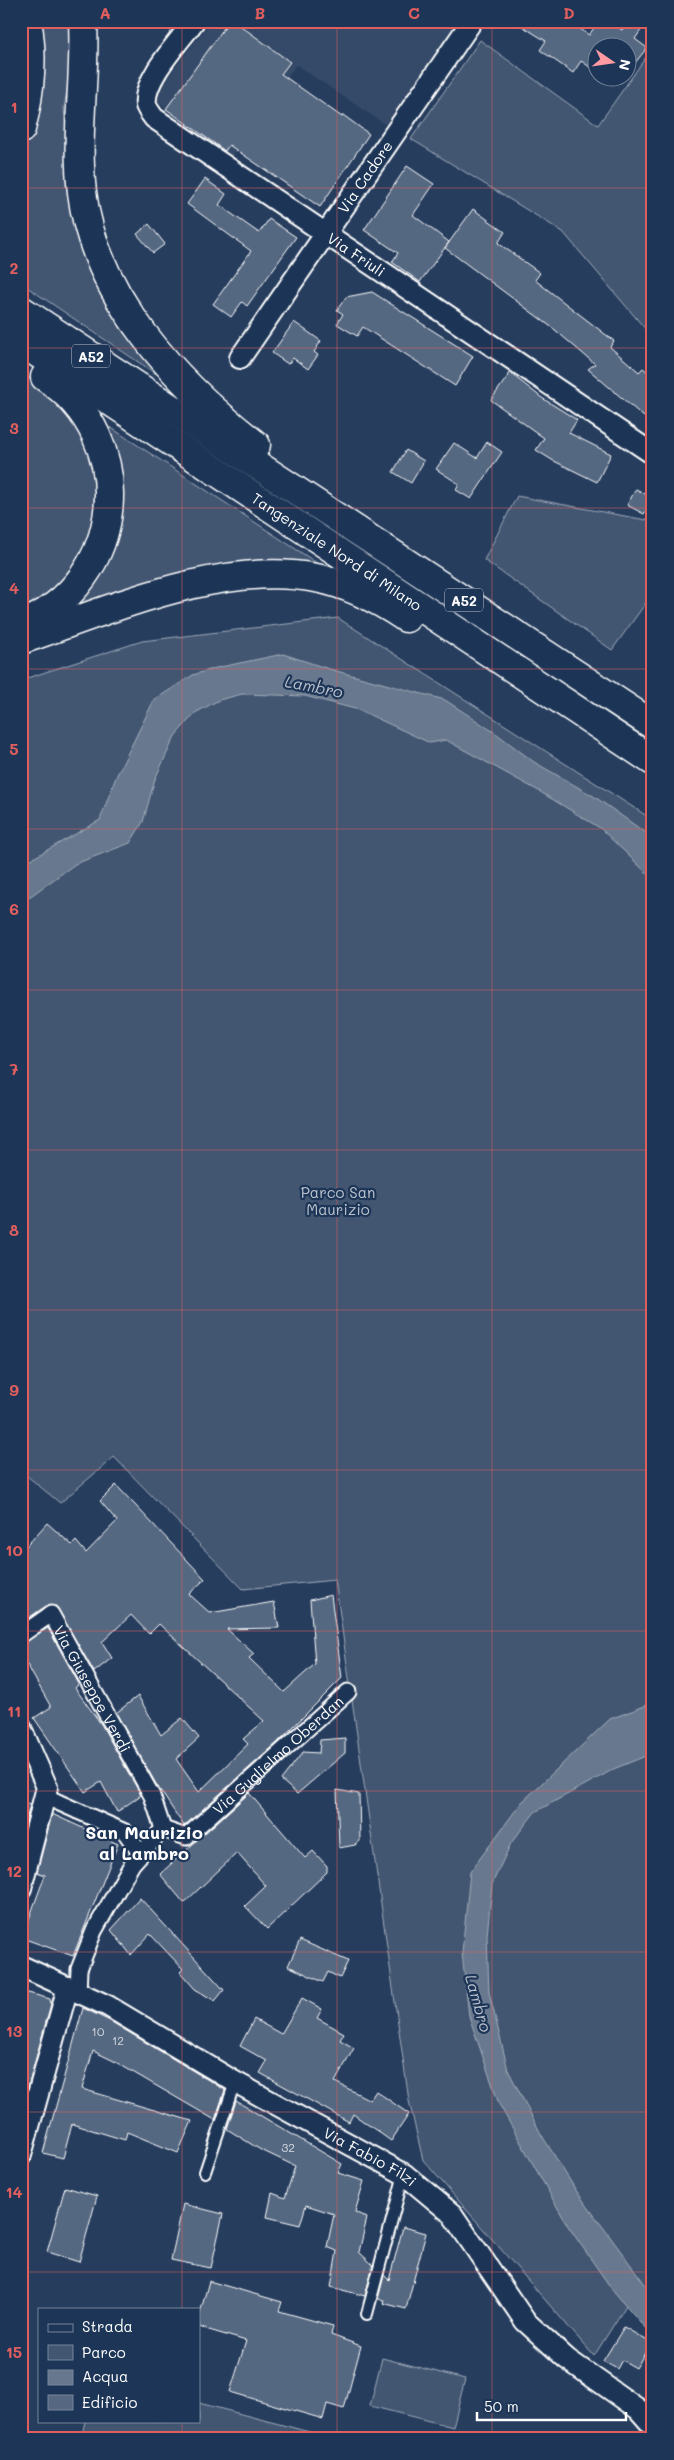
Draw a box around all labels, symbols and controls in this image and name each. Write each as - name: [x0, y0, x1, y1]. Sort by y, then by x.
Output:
- text: A: [99, 2, 111, 23]
- text: B: [255, 2, 265, 23]
- text: C: [408, 2, 420, 23]
- text: D: [563, 2, 575, 23]
- north arrow: [586, 38, 636, 88]
- text: N: [615, 58, 636, 72]
- text: 1: [10, 96, 18, 117]
- street label: Via Cadore: [333, 137, 397, 217]
- street label: Via Friuli: [324, 228, 389, 281]
- text: 2: [10, 257, 19, 278]
- road number: A52: [72, 344, 110, 368]
- text: 3: [9, 417, 19, 438]
- street label: Tangenziale Nord di Milano: [248, 488, 426, 615]
- text: 4: [9, 577, 19, 598]
- road number: A52: [445, 588, 483, 612]
- water label: Lambro: [283, 670, 345, 702]
- text: 5: [9, 738, 19, 759]
- text: 6: [9, 898, 19, 919]
- text: 7: [10, 1058, 19, 1079]
- park label: Parco San Maurizio: [301, 1182, 375, 1219]
- text: 8: [9, 1219, 19, 1240]
- text: 9: [9, 1379, 19, 1400]
- text: 10: [5, 1539, 23, 1560]
- street label: Via Giuseppe Verdi: [49, 1622, 136, 1756]
- street label: Via Guglielmo Oberdan: [208, 1691, 347, 1819]
- text: 11: [7, 1700, 21, 1721]
- district label: San Maurizio al Lambro: [85, 1820, 203, 1865]
- text: 12: [6, 1860, 22, 1881]
- water label: Lambro: [461, 1972, 497, 2035]
- text: 13: [6, 2020, 23, 2041]
- house number: 10: [92, 2023, 105, 2039]
- house number: 12: [112, 2032, 124, 2048]
- street label: Via Fabio Filzi: [320, 2122, 421, 2190]
- house number: 32: [281, 2139, 295, 2155]
- text: 14: [5, 2181, 23, 2202]
- legend: [38, 2308, 200, 2422]
- text: Strada: [82, 2316, 133, 2336]
- text: 15: [6, 2341, 22, 2362]
- text: Parco: [82, 2342, 126, 2362]
- text: Acqua: [82, 2366, 128, 2386]
- scale bar: [477, 2390, 625, 2422]
- text: Edificio: [82, 2392, 138, 2412]
- text: 50 m: [484, 2396, 519, 2416]

